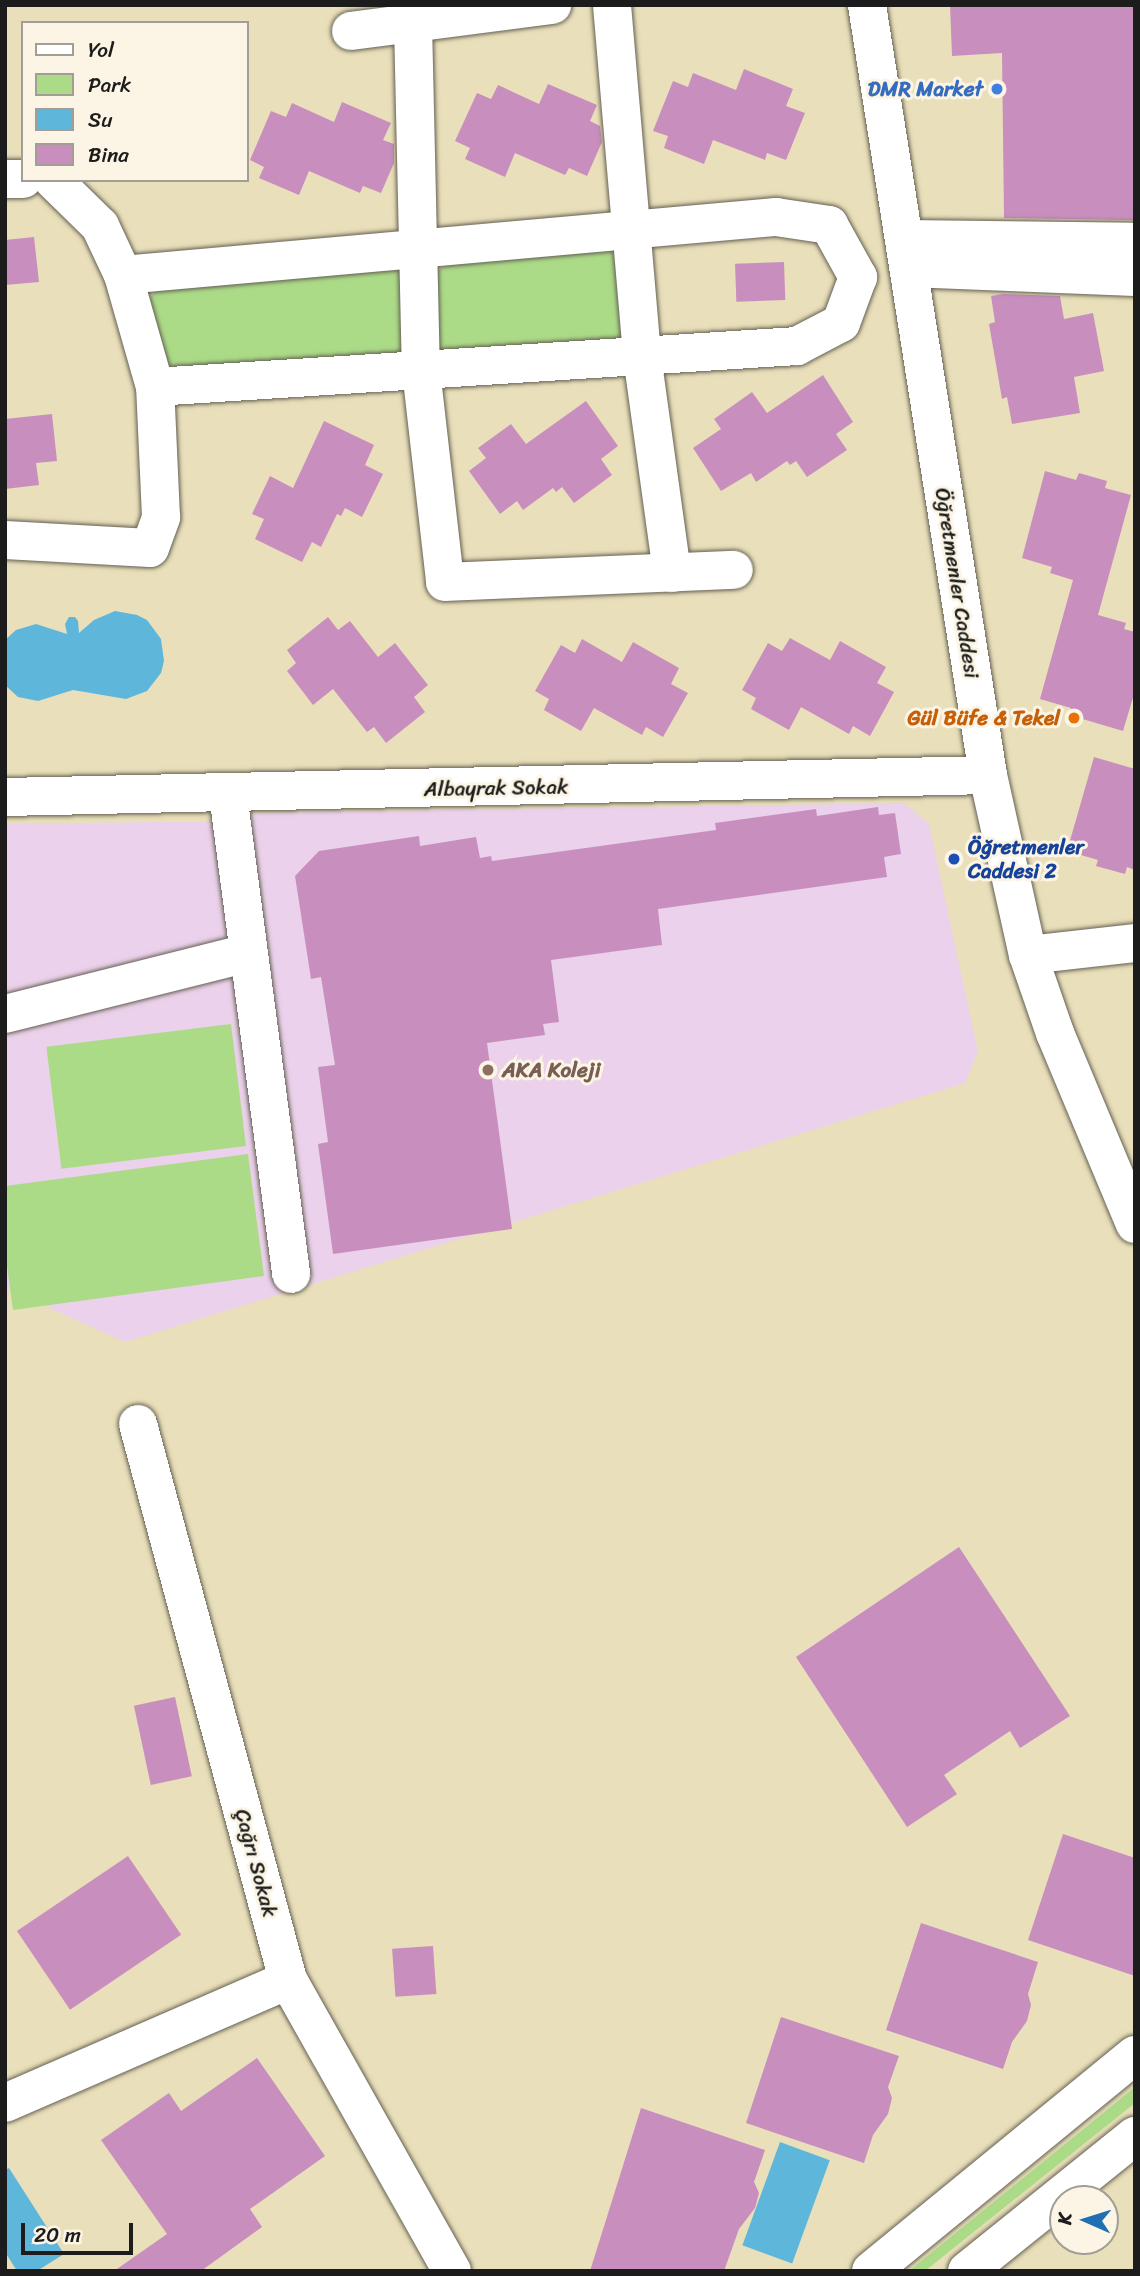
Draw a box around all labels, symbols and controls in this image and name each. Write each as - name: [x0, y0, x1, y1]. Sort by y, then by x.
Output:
- legend: [21, 21, 248, 182]
- text: Yol: [88, 31, 114, 69]
- text: Park: [88, 66, 131, 104]
- place label: DMR Market: [868, 76, 983, 102]
- marker: DMR Market: [989, 81, 1005, 97]
- text: Su: [88, 101, 112, 139]
- text: Bina: [88, 136, 129, 174]
- street label: Öğretmenler Caddesi: [930, 486, 984, 680]
- place label: Gül Büfe & Tekel: [907, 705, 1060, 731]
- marker: Gül Büfe & Tekel: [1066, 710, 1082, 726]
- street label: Albayrak Sokak: [423, 774, 569, 802]
- place label: Öğretmenler Caddesi 2: [968, 834, 1084, 884]
- marker: Öğretmenler Caddesi 2: [946, 851, 962, 867]
- place label: AKA Koleji: [502, 1057, 600, 1083]
- marker: AKA Koleji: [480, 1062, 496, 1078]
- street label: Çağrı Sokak: [229, 1806, 283, 1920]
- north arrow: [1049, 2185, 1119, 2255]
- scale bar: [24, 2210, 136, 2254]
- text: K: [1048, 2212, 1081, 2226]
- text: 20 m: [34, 2216, 81, 2254]

